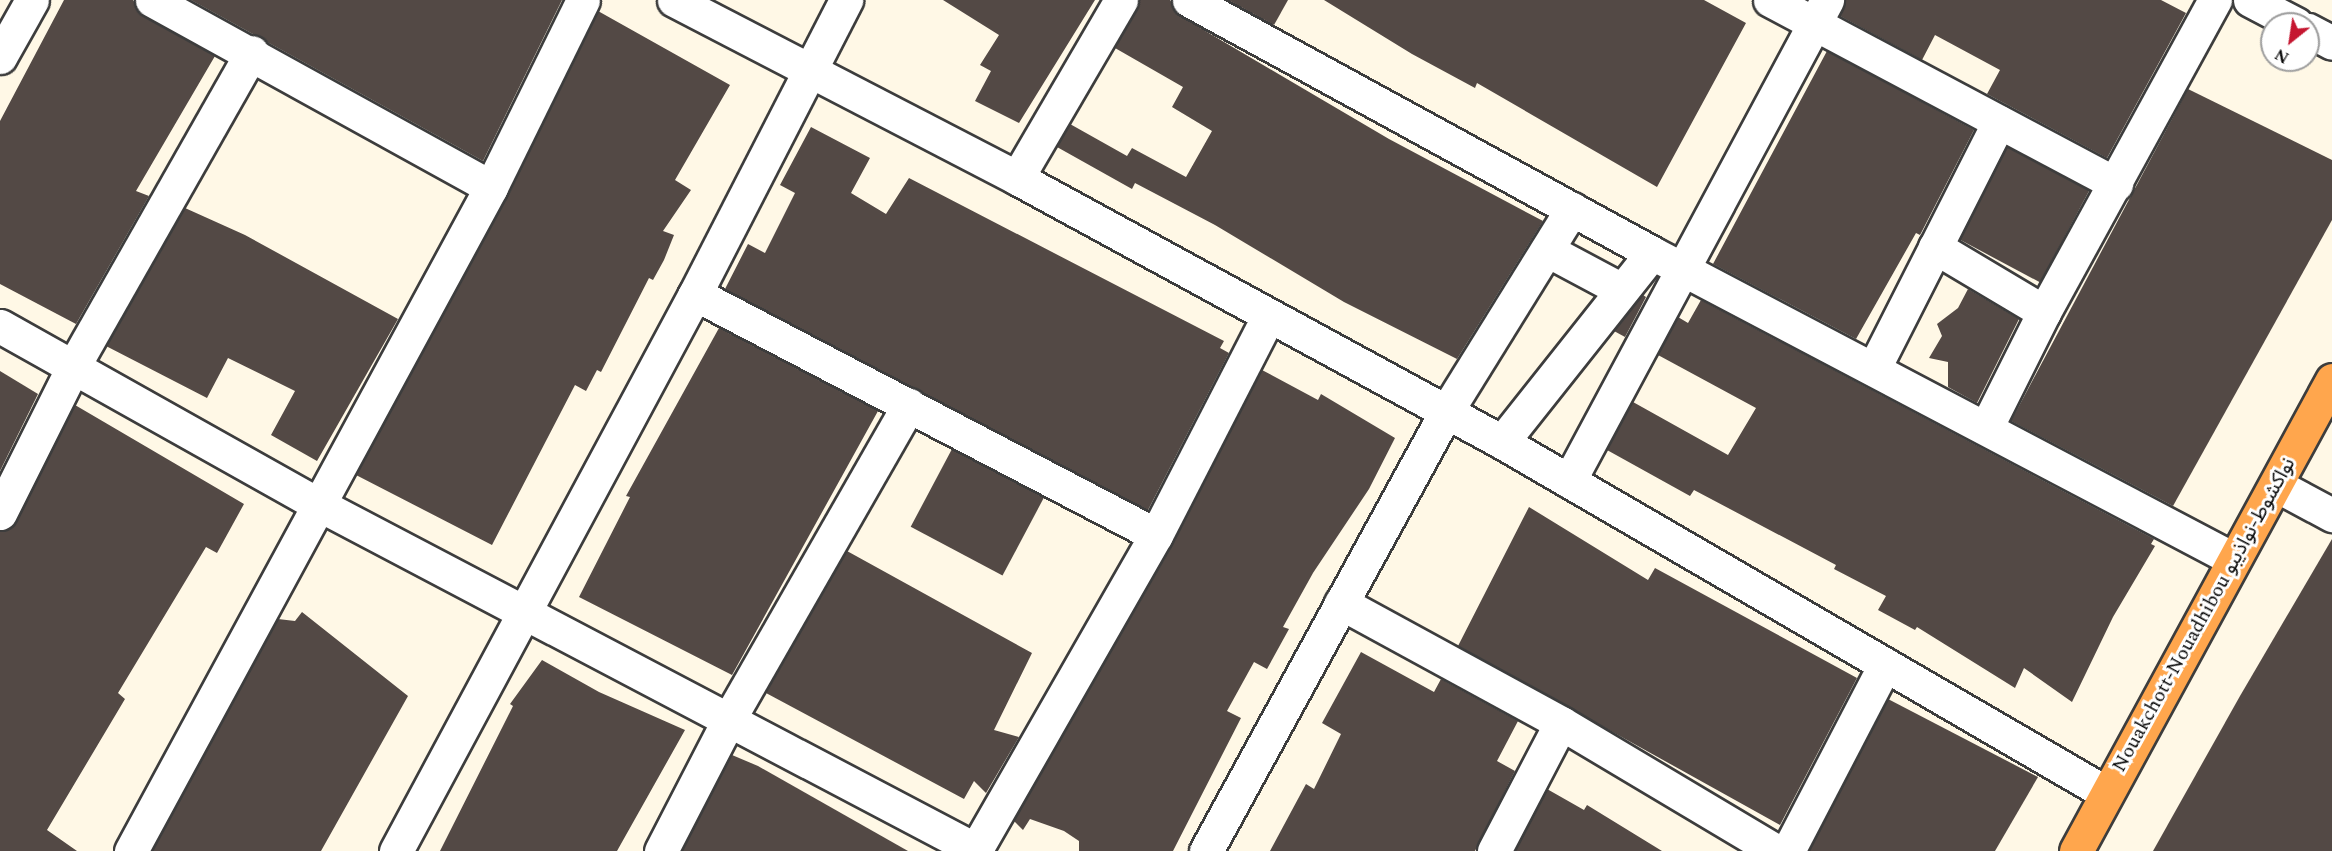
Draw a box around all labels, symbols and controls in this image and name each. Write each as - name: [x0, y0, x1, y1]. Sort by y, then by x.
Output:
- north arrow: [2260, 12, 2320, 72]
- text: N: [2270, 42, 2294, 70]
- street label: Nouakchott-Nouadhibou نواكشوط-نواذيبو: [2107, 454, 2301, 776]

